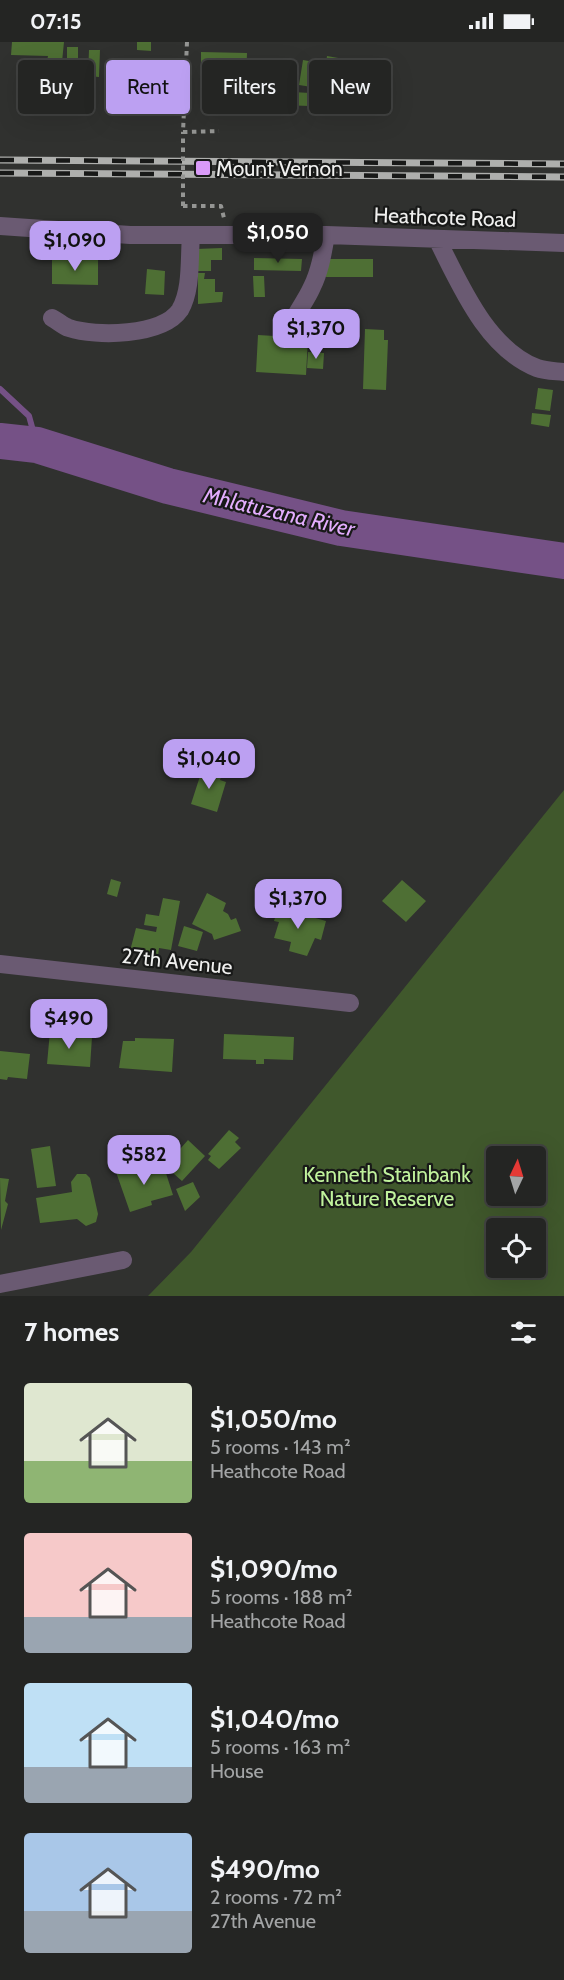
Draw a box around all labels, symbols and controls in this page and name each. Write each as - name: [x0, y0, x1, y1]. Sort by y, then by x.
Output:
- text: 07:15: [30, 8, 82, 35]
- chip: Buy: [18, 60, 94, 114]
- chip: Rent: [106, 60, 190, 114]
- chip: Filters: [202, 60, 297, 114]
- chip: New: [309, 60, 391, 114]
- place label: Mount Vernon: [216, 156, 343, 181]
- marker: Mount Vernon: [194, 159, 212, 177]
- street label: Heathcote Road: [373, 202, 517, 232]
- pin: $1,050: [229, 213, 327, 264]
- text: $1,050: [247, 220, 309, 244]
- pin: $1,090: [26, 221, 124, 272]
- text: $1,090: [44, 228, 106, 252]
- pin: $1,370: [267, 309, 365, 360]
- text: $1,370: [287, 316, 345, 340]
- water label: Mhlatuzana River: [200, 481, 358, 543]
- pin: $1,040: [160, 739, 258, 790]
- text: $1,040: [177, 746, 241, 770]
- pin: $1,370: [249, 879, 347, 930]
- text: $1,370: [269, 886, 327, 910]
- street label: 27th Avenue: [120, 943, 234, 979]
- pin: $490: [33, 999, 105, 1050]
- text: $490: [44, 1006, 94, 1030]
- pin: $582: [108, 1135, 180, 1186]
- text: $582: [122, 1142, 167, 1166]
- north arrow: [486, 1146, 546, 1206]
- map controls: [486, 1146, 546, 1278]
- park label: Kenneth Stainbank Nature Reserve: [303, 1162, 471, 1211]
- button: locate: [486, 1218, 546, 1278]
- text: 7 homes: [24, 1316, 119, 1348]
- icon: filters: [507, 1316, 540, 1349]
- text: $1,050/mo: [210, 1403, 337, 1435]
- icon: home: [72, 1407, 144, 1479]
- text: 5 rooms · 143 m²: [210, 1435, 351, 1459]
- text: Heathcote Road: [210, 1459, 346, 1483]
- text: $1,090/mo: [210, 1553, 338, 1585]
- icon: home: [72, 1557, 144, 1629]
- text: 5 rooms · 188 m²: [210, 1585, 352, 1609]
- text: Heathcote Road: [210, 1609, 346, 1633]
- text: $1,040/mo: [210, 1703, 339, 1735]
- icon: home: [72, 1707, 144, 1779]
- text: 5 rooms · 163 m²: [210, 1735, 350, 1759]
- text: House: [210, 1759, 264, 1783]
- text: $490/mo: [210, 1853, 320, 1885]
- icon: home: [72, 1857, 144, 1929]
- text: 2 rooms · 72 m²: [210, 1885, 342, 1909]
- text: 27th Avenue: [210, 1909, 316, 1933]

